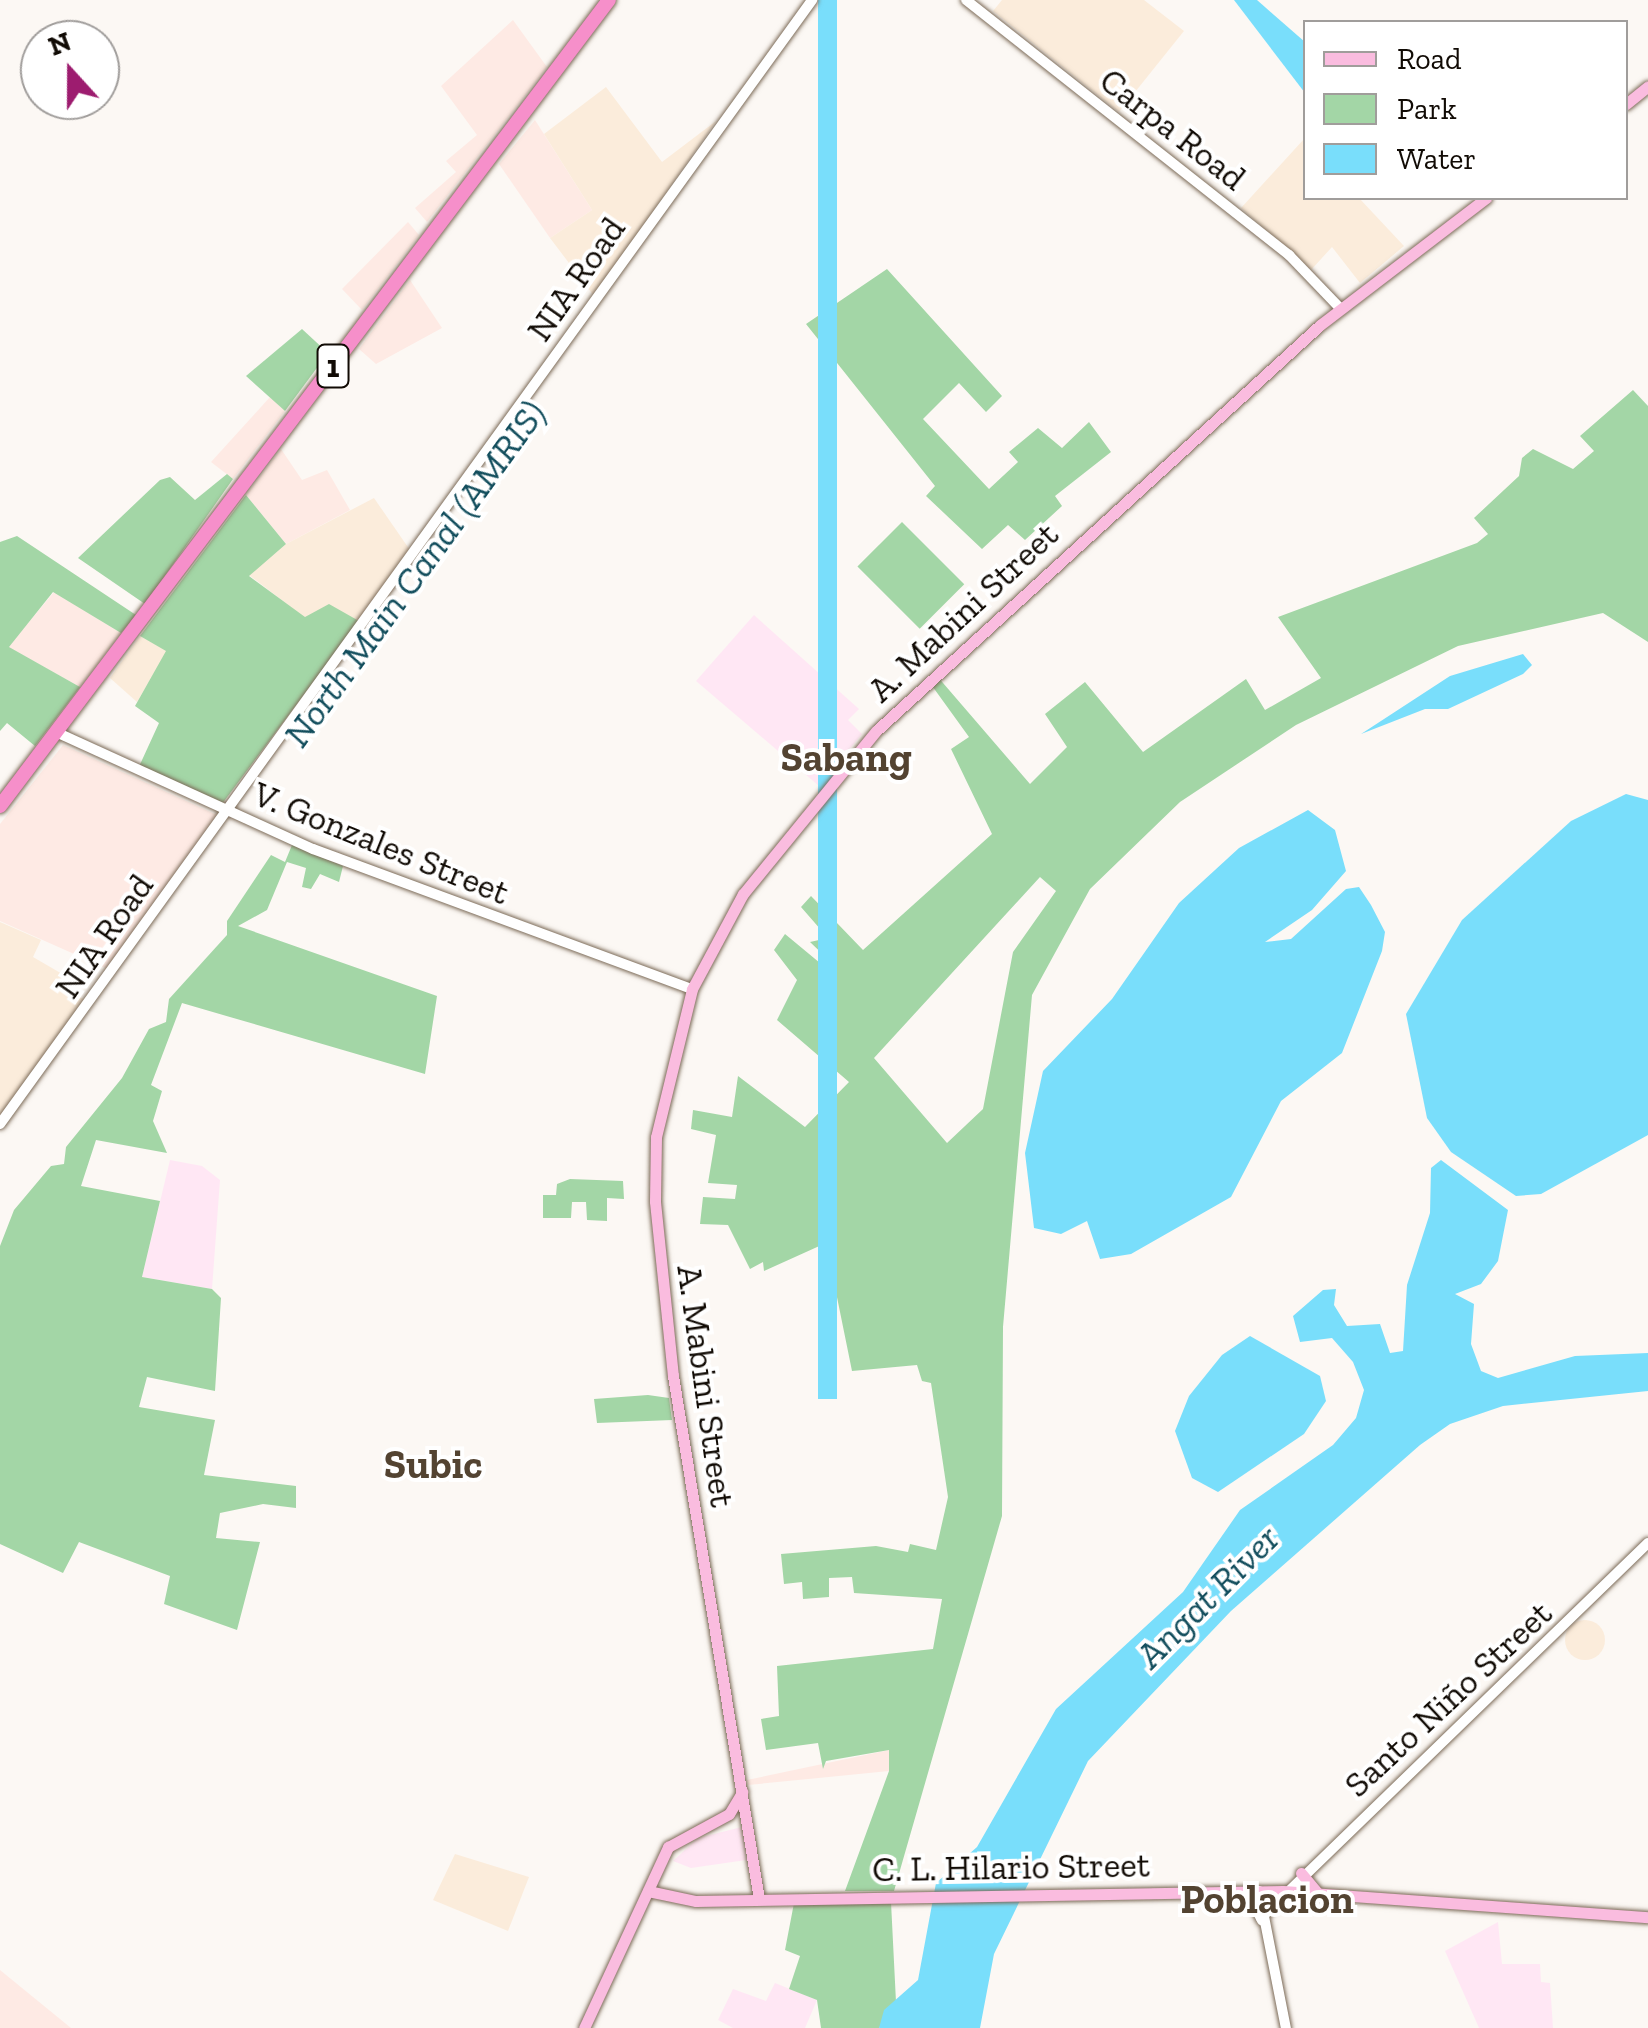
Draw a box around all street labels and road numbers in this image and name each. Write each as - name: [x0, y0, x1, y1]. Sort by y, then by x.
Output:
- street label: Carpa Road: [1092, 59, 1254, 199]
- street label: NIA Road: [518, 208, 634, 350]
- road number: 1: [316, 339, 350, 393]
- street label: A. Mabini Street: [859, 513, 1067, 711]
- street label: V. Gonzales Street: [247, 773, 515, 913]
- street label: NIA Road: [46, 865, 162, 1007]
- street label: A. Mabini Street: [668, 1262, 744, 1510]
- street label: Santo Niño Street: [1336, 1592, 1560, 1806]
- street label: C. L. Hilario Street: [872, 1844, 1150, 1890]

